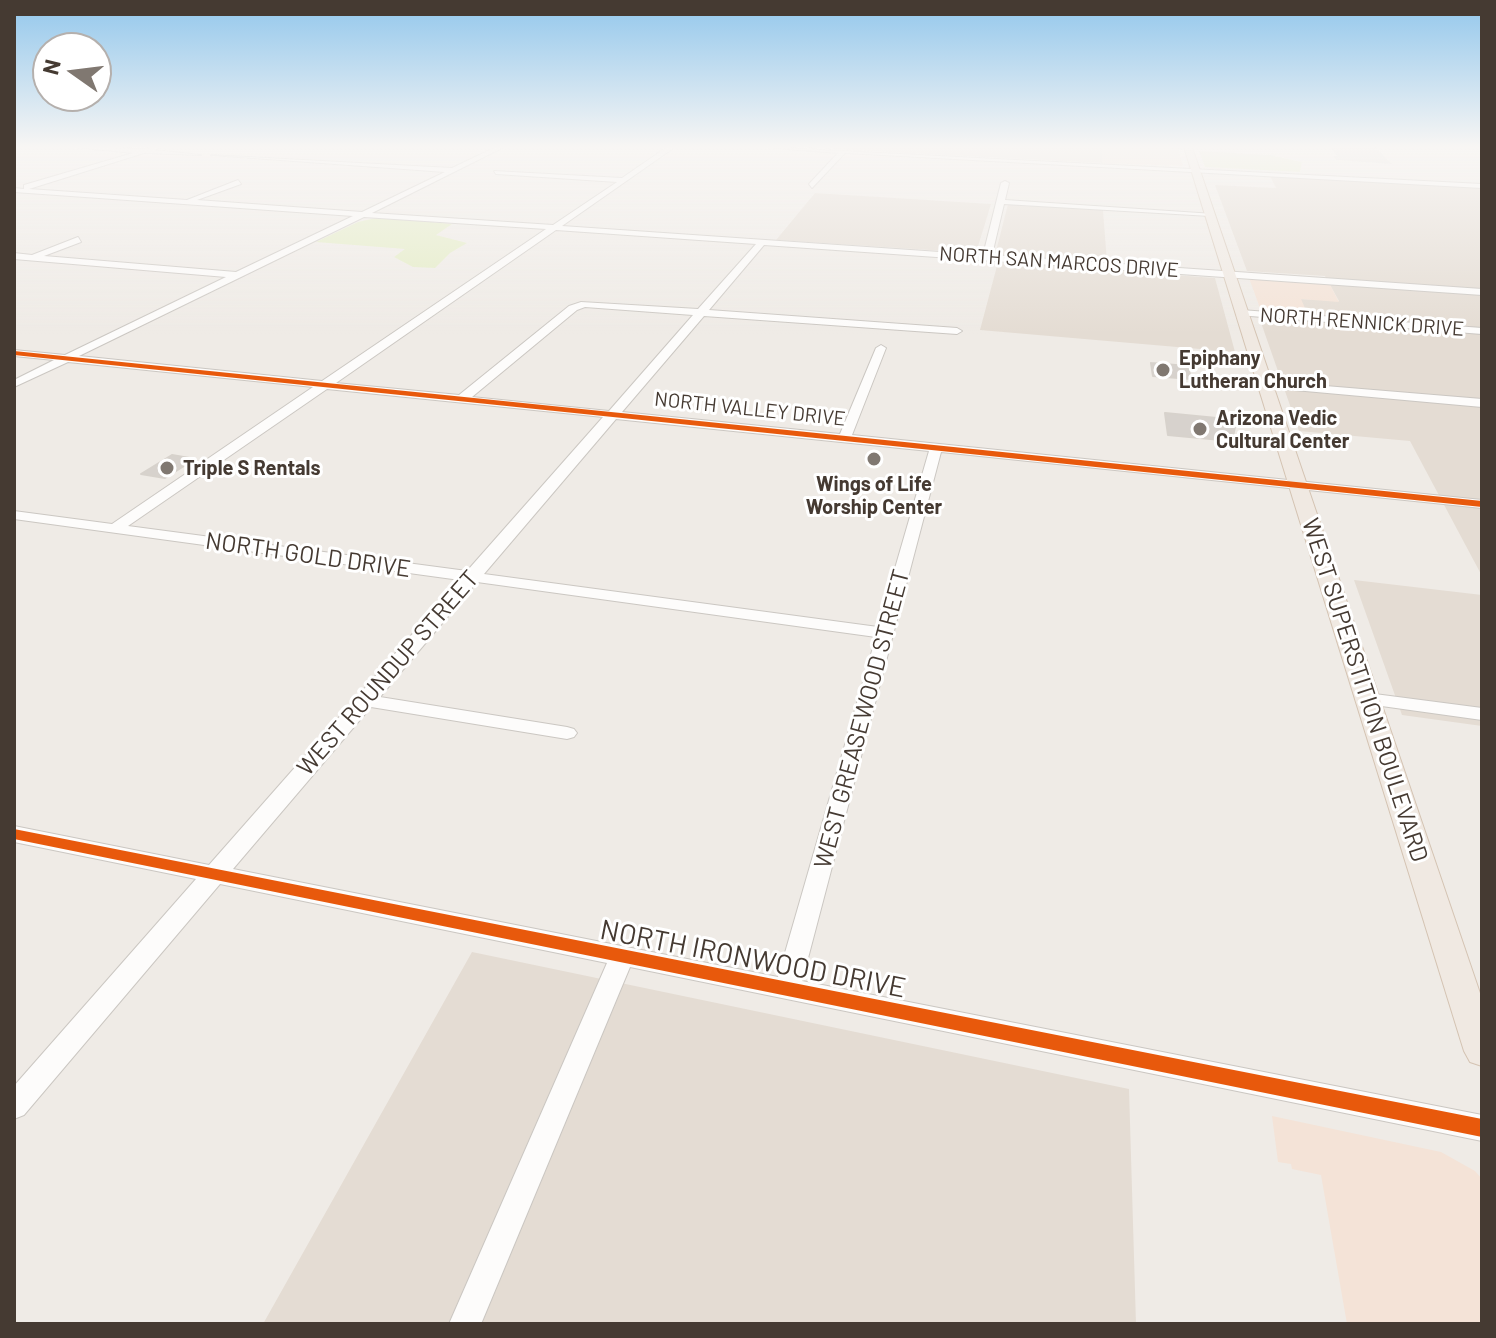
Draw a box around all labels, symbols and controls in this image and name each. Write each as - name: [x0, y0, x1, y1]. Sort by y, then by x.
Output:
- north arrow: [32, 32, 112, 112]
- text: N: [36, 56, 65, 77]
- street label: NORTH SAN MARCOS DRIVE: [938, 242, 1180, 282]
- street label: NORTH RENNICK DRIVE: [1259, 303, 1465, 341]
- place label: Epiphany Lutheran Church: [1179, 346, 1327, 393]
- marker: Epiphany Lutheran Church: [1154, 361, 1172, 379]
- street label: NORTH VALLEY DRIVE: [653, 387, 847, 431]
- place label: Arizona Vedic Cultural Center: [1216, 406, 1349, 453]
- marker: Arizona Vedic Cultural Center: [1191, 420, 1209, 438]
- marker: Wings of Life Worship Center: [865, 450, 883, 468]
- place label: Triple S Rentals: [183, 456, 320, 480]
- marker: Triple S Rentals: [158, 459, 176, 477]
- place label: Wings of Life Worship Center: [806, 472, 942, 519]
- street label: WEST SUPERSTITION BOULEVARD: [1296, 515, 1434, 865]
- street label: NORTH GOLD DRIVE: [204, 526, 412, 584]
- street label: WEST ROUNDUP STREET: [291, 565, 485, 781]
- street label: WEST GREASEWOOD STREET: [808, 566, 916, 872]
- street label: NORTH IRONWOOD DRIVE: [597, 913, 909, 1005]

